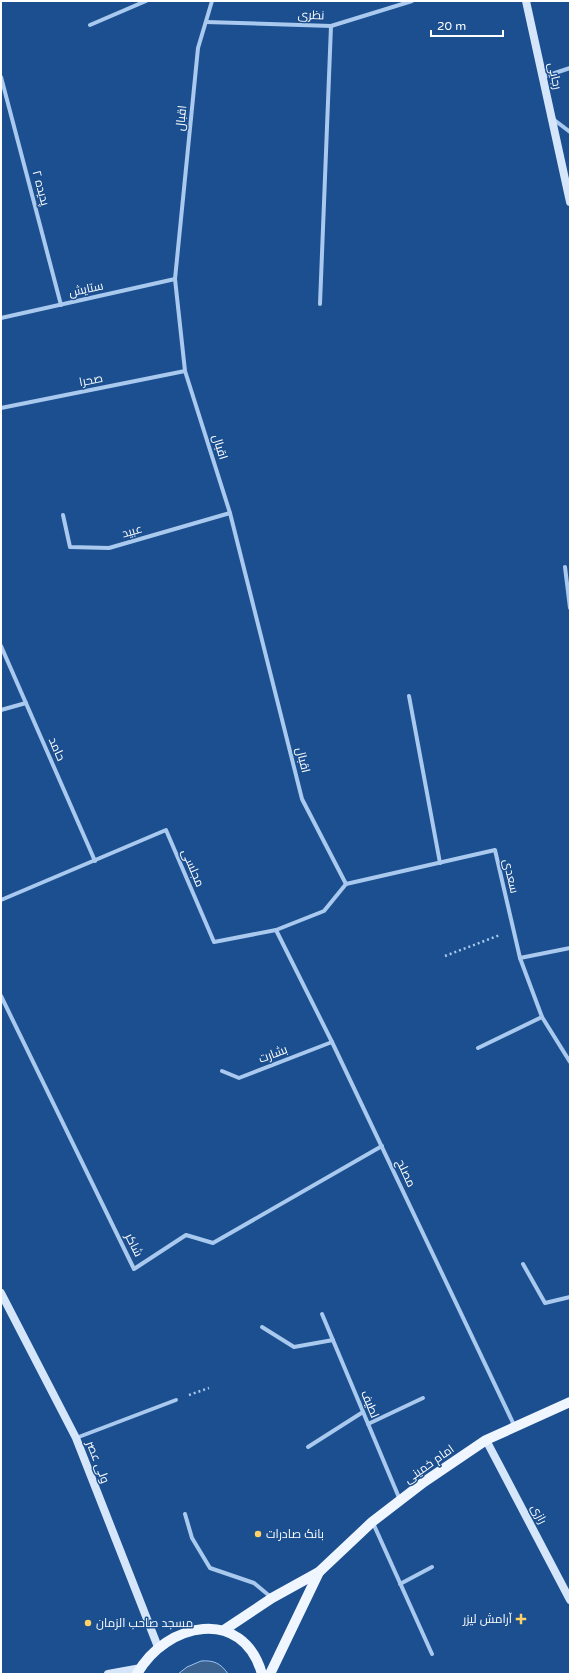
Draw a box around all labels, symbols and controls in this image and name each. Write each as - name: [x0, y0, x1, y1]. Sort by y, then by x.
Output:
- street label: نظری: [297, 8, 325, 22]
- scale bar: [431, 12, 503, 38]
- text: 20 m: [437, 19, 466, 33]
- street label: رجایی: [545, 61, 565, 91]
- street label: اقبال: [173, 105, 189, 131]
- street label: پدیده ۲: [28, 169, 53, 208]
- street label: ستایش: [67, 278, 105, 300]
- street label: صحرا: [78, 371, 104, 389]
- street label: اقبال: [210, 433, 230, 461]
- street label: عبید: [120, 521, 144, 541]
- street label: حامد: [46, 735, 68, 763]
- street label: اقبال: [293, 746, 313, 774]
- street label: مجلسی: [179, 847, 207, 889]
- street label: سعدی: [500, 858, 522, 895]
- street label: بشارت: [257, 1042, 289, 1066]
- street label: مصلح: [393, 1157, 419, 1190]
- street label: شاکر: [122, 1230, 146, 1259]
- street label: لطیف: [358, 1388, 382, 1420]
- street label: ولی عصر: [83, 1438, 112, 1485]
- street label: امام خمینی: [401, 1442, 457, 1487]
- street label: رازی: [528, 1502, 550, 1526]
- place label: بانک صادرات: [266, 1527, 324, 1541]
- marker: بانک صادرات: [253, 1529, 263, 1539]
- place label: آرامش لیزر: [462, 1612, 513, 1626]
- marker: آرامش لیزر: [515, 1613, 527, 1625]
- place label: مسجد صاحب الزمان: [96, 1616, 193, 1630]
- marker: مسجد صاحب الزمان: [83, 1618, 93, 1628]

